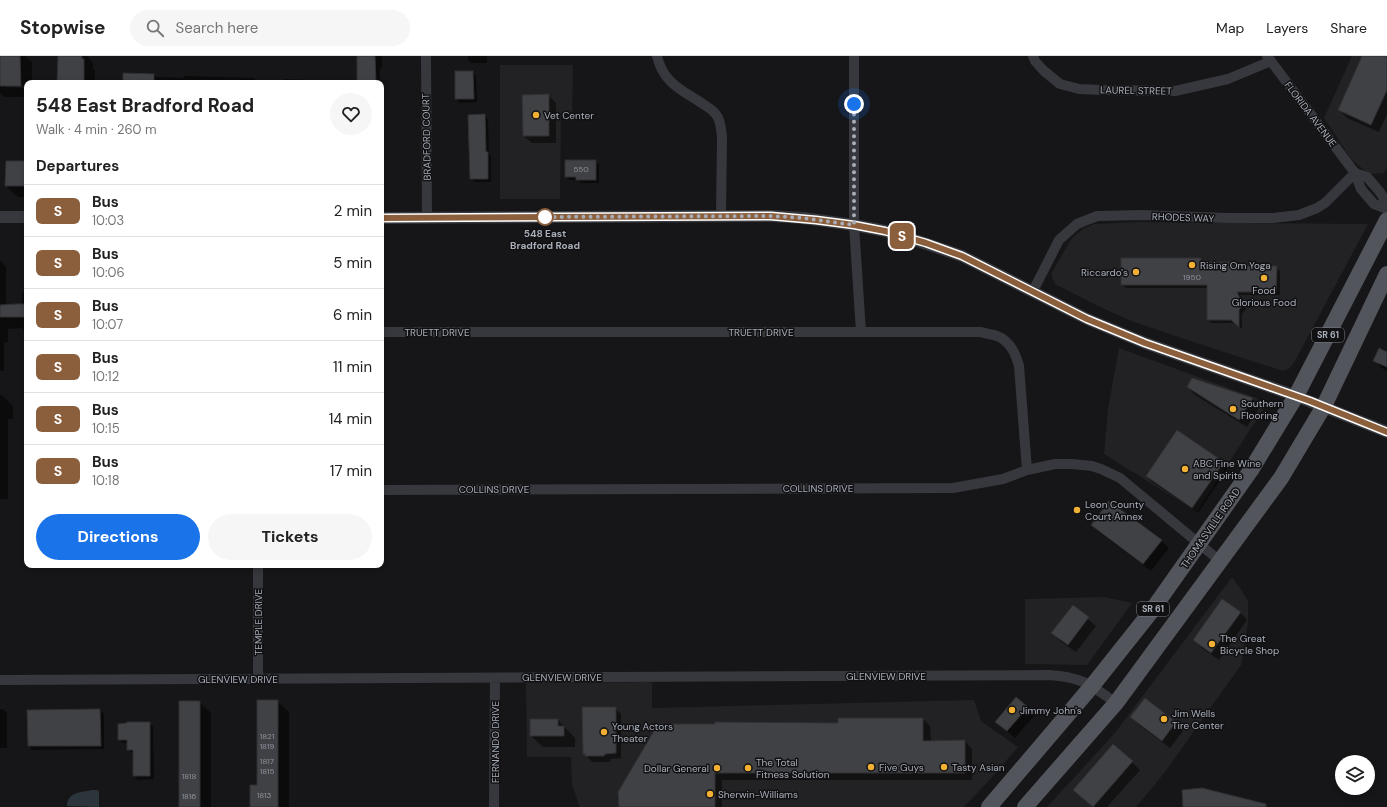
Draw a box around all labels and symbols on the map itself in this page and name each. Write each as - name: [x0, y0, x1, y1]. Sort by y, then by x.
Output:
- street label: FLORIDA AVENUE: [1282, 79, 1340, 150]
- street label: LAUREL STREET: [1100, 83, 1172, 98]
- street label: BRADFORD COURT: [419, 93, 434, 181]
- your location: [844, 94, 864, 114]
- place label: Vet Center: [544, 109, 594, 122]
- marker: Vet Center: [531, 110, 541, 120]
- house number: 550: [573, 164, 589, 174]
- marker: 548 East Bradford Road: [536, 208, 554, 226]
- street label: RHODES WAY: [1152, 210, 1214, 225]
- line badge: S: [889, 223, 915, 249]
- place label: 548 East Bradford Road: [510, 227, 580, 252]
- place label: Rising Om Yoga: [1200, 259, 1271, 272]
- marker: Rising Om Yoga: [1187, 260, 1197, 270]
- place label: Riccardo's: [1081, 266, 1128, 279]
- marker: Riccardo's: [1131, 267, 1141, 277]
- house number: 1950: [1183, 272, 1201, 282]
- marker: Food Glorious Food: [1259, 273, 1269, 283]
- place label: Food Glorious Food: [1232, 284, 1296, 309]
- street label: TRUETT DRIVE: [404, 326, 470, 339]
- street label: TRUETT DRIVE: [728, 326, 794, 339]
- road number: SR 61: [1312, 328, 1344, 342]
- place label: Southern Flooring: [1241, 397, 1284, 422]
- marker: Southern Flooring: [1228, 404, 1238, 414]
- place label: ABC Fine Wine and Spirits: [1193, 457, 1261, 482]
- marker: ABC Fine Wine and Spirits: [1180, 464, 1190, 474]
- street label: COLLINS DRIVE: [783, 482, 854, 495]
- street label: COLLINS DRIVE: [459, 483, 530, 496]
- street label: THOMASVILLE ROAD: [1178, 485, 1243, 571]
- place label: Leon County Court Annex: [1085, 498, 1145, 523]
- marker: Leon County Court Annex: [1072, 505, 1082, 515]
- street label: TEMPLE DRIVE: [252, 588, 265, 655]
- road number: SR 61: [1137, 602, 1169, 616]
- place label: The Great Bicycle Shop: [1220, 632, 1279, 657]
- marker: The Great Bicycle Shop: [1207, 639, 1217, 649]
- street label: GLENVIEW DRIVE: [846, 670, 926, 683]
- street label: GLENVIEW DRIVE: [522, 671, 602, 684]
- street label: GLENVIEW DRIVE: [198, 673, 278, 686]
- street label: FERNANDO DRIVE: [489, 701, 502, 783]
- place label: Jimmy John's: [1020, 704, 1082, 717]
- marker: Jimmy John's: [1007, 705, 1017, 715]
- place label: Jim Wells Tire Center: [1172, 707, 1224, 732]
- marker: Jim Wells Tire Center: [1159, 714, 1169, 724]
- place label: Young Actors Theater: [612, 720, 673, 745]
- marker: Young Actors Theater: [599, 727, 609, 737]
- house number: 1821: [260, 731, 274, 741]
- house number: 1819: [260, 741, 274, 751]
- house number: 1817: [260, 756, 274, 766]
- place label: The Total Fitness Solution: [756, 756, 830, 781]
- place label: Five Guys: [879, 761, 924, 774]
- place label: Tasty Asian: [952, 761, 1005, 774]
- place label: Dollar General: [644, 762, 709, 775]
- marker: Five Guys: [866, 762, 876, 772]
- marker: Tasty Asian: [939, 762, 949, 772]
- marker: Dollar General: [712, 763, 722, 773]
- marker: The Total Fitness Solution: [743, 763, 753, 773]
- house number: 1815: [260, 766, 274, 776]
- house number: 1818: [182, 771, 196, 781]
- place label: Sherwin-Williams: [718, 788, 798, 801]
- marker: Sherwin-Williams: [705, 789, 715, 799]
- house number: 1813: [257, 790, 271, 800]
- house number: 1816: [182, 791, 196, 801]

